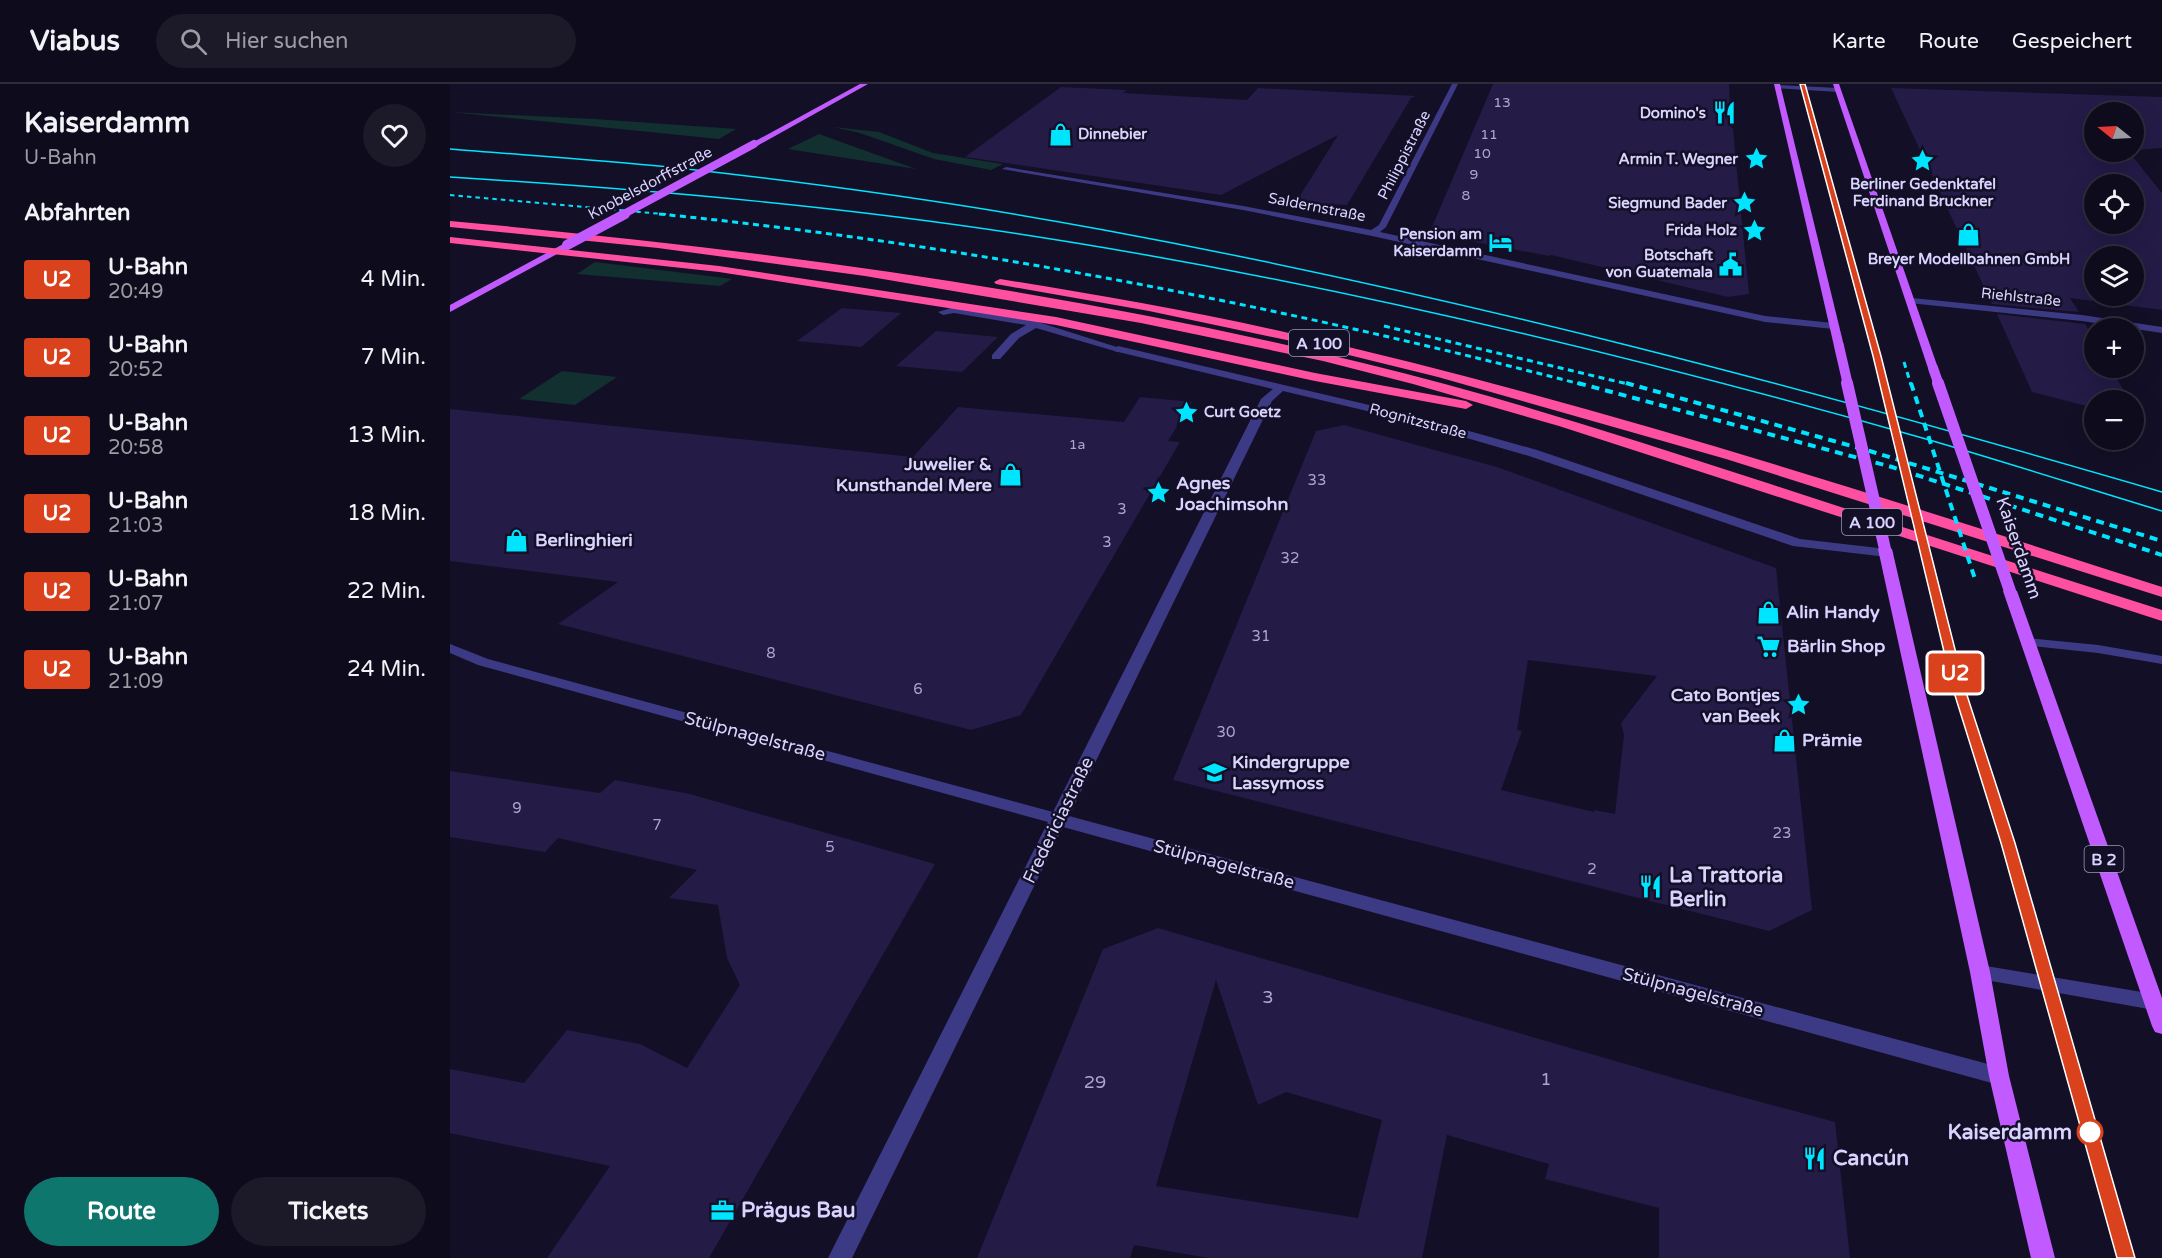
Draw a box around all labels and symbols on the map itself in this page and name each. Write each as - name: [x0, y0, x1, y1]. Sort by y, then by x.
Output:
- house number: 13: [1493, 94, 1511, 111]
- restaurant icon: Domino's: [1711, 100, 1737, 126]
- north arrow: [2084, 102, 2144, 162]
- place label: Domino's: [1640, 104, 1706, 122]
- street label: Philippistraße: [1374, 107, 1434, 203]
- shop icon: Dinnebier: [1047, 121, 1073, 147]
- place label: Dinnebier: [1078, 125, 1147, 143]
- house number: 11: [1480, 126, 1498, 143]
- street label: Knobelsdorffstraße: [585, 143, 715, 223]
- house number: 10: [1473, 145, 1491, 162]
- place icon: Armin T. Wegner: [1743, 146, 1769, 172]
- place icon: Berliner Gedenktafel Ferdinand Bruckner: [1910, 147, 1936, 173]
- place label: Armin T. Wegner: [1619, 150, 1738, 169]
- house number: 9: [1470, 166, 1478, 183]
- place label: Berliner Gedenktafel Ferdinand Bruckner: [1850, 175, 1996, 210]
- house number: 8: [1462, 187, 1471, 204]
- street label: Saldernstraße: [1267, 189, 1367, 225]
- place icon: Siegmund Bader: [1732, 190, 1758, 216]
- place label: Siegmund Bader: [1608, 194, 1727, 213]
- place icon: Frida Holz: [1742, 217, 1768, 243]
- place label: Frida Holz: [1666, 221, 1738, 239]
- shop icon: Breyer Modellbahnen GmbH: [1956, 222, 1982, 248]
- place label: Pension am Kaiserdamm: [1393, 225, 1482, 260]
- hotel icon: Pension am Kaiserdamm: [1487, 230, 1513, 256]
- place label: Botschaft von Guatemala: [1606, 246, 1713, 281]
- place label: Breyer Modellbahnen GmbH: [1868, 250, 2070, 269]
- public building icon: Botschaft von Guatemala: [1718, 251, 1744, 277]
- street label: Riehlstraße: [1980, 284, 2062, 310]
- road number: A 100: [1289, 330, 1349, 356]
- place icon: Curt Goetz: [1173, 399, 1199, 425]
- street label: Rognitzstraße: [1367, 399, 1469, 443]
- place label: Curt Goetz: [1204, 403, 1281, 421]
- house number: 1a: [1069, 436, 1085, 453]
- place label: Juwelier & Kunsthandel Mere: [836, 453, 992, 496]
- shop icon: Juwelier & Kunsthandel Mere: [997, 461, 1023, 487]
- house number: 33: [1308, 471, 1326, 489]
- place label: Agnes Joachimsohn: [1175, 472, 1289, 515]
- place icon: Agnes Joachimsohn: [1145, 480, 1171, 506]
- street label: Kaiserdamm: [1991, 494, 2047, 602]
- house number: 3: [1117, 500, 1127, 518]
- road number: A 100: [1842, 509, 1902, 535]
- shop icon: Berlinghieri: [504, 527, 530, 553]
- place label: Berlinghieri: [535, 529, 633, 551]
- house number: 3: [1102, 533, 1112, 551]
- house number: 32: [1281, 549, 1299, 567]
- shop icon: Alin Handy: [1755, 599, 1781, 625]
- place label: Alin Handy: [1786, 601, 1880, 623]
- house number: 31: [1252, 627, 1270, 645]
- supermarket icon: Bärlin Shop: [1756, 633, 1782, 659]
- place label: Bärlin Shop: [1787, 635, 1885, 657]
- house number: 8: [766, 644, 776, 662]
- line badge: U2: [1928, 654, 1982, 692]
- house number: 6: [913, 680, 923, 698]
- place label: Cato Bontjes van Beek: [1671, 684, 1780, 727]
- place icon: Cato Bontjes van Beek: [1785, 692, 1811, 718]
- street label: Stülpnagelstraße: [682, 707, 828, 765]
- house number: 30: [1217, 723, 1235, 741]
- shop icon: Prämie: [1771, 727, 1797, 753]
- place label: Prämie: [1802, 729, 1862, 751]
- place label: Kindergruppe Lassymoss: [1232, 751, 1350, 794]
- street label: Fredericiastraße: [1018, 753, 1098, 887]
- school or university icon: Kindergruppe Lassymoss: [1201, 759, 1227, 785]
- house number: 9: [512, 799, 522, 817]
- house number: 7: [652, 816, 662, 834]
- house number: 23: [1773, 824, 1791, 842]
- street label: Stülpnagelstraße: [1151, 835, 1297, 893]
- house number: 5: [825, 838, 835, 856]
- road number: B 2: [2084, 846, 2124, 872]
- house number: 2: [1587, 860, 1597, 878]
- place label: La Trattoria Berlin: [1669, 863, 1783, 912]
- restaurant icon: La Trattoria Berlin: [1638, 874, 1664, 900]
- street label: Stülpnagelstraße: [1620, 963, 1766, 1021]
- house number: 3: [1262, 986, 1274, 1008]
- house number: 1: [1540, 1068, 1552, 1090]
- house number: 29: [1084, 1071, 1106, 1093]
- marker: Kaiserdamm: [2077, 1119, 2103, 1145]
- place label: Kaiserdamm: [1948, 1120, 2072, 1145]
- restaurant icon: Cancún: [1802, 1145, 1828, 1171]
- place label: Cancún: [1833, 1146, 1909, 1171]
- office icon: Prägus Bau: [710, 1197, 736, 1223]
- place label: Prägus Bau: [741, 1198, 855, 1223]

